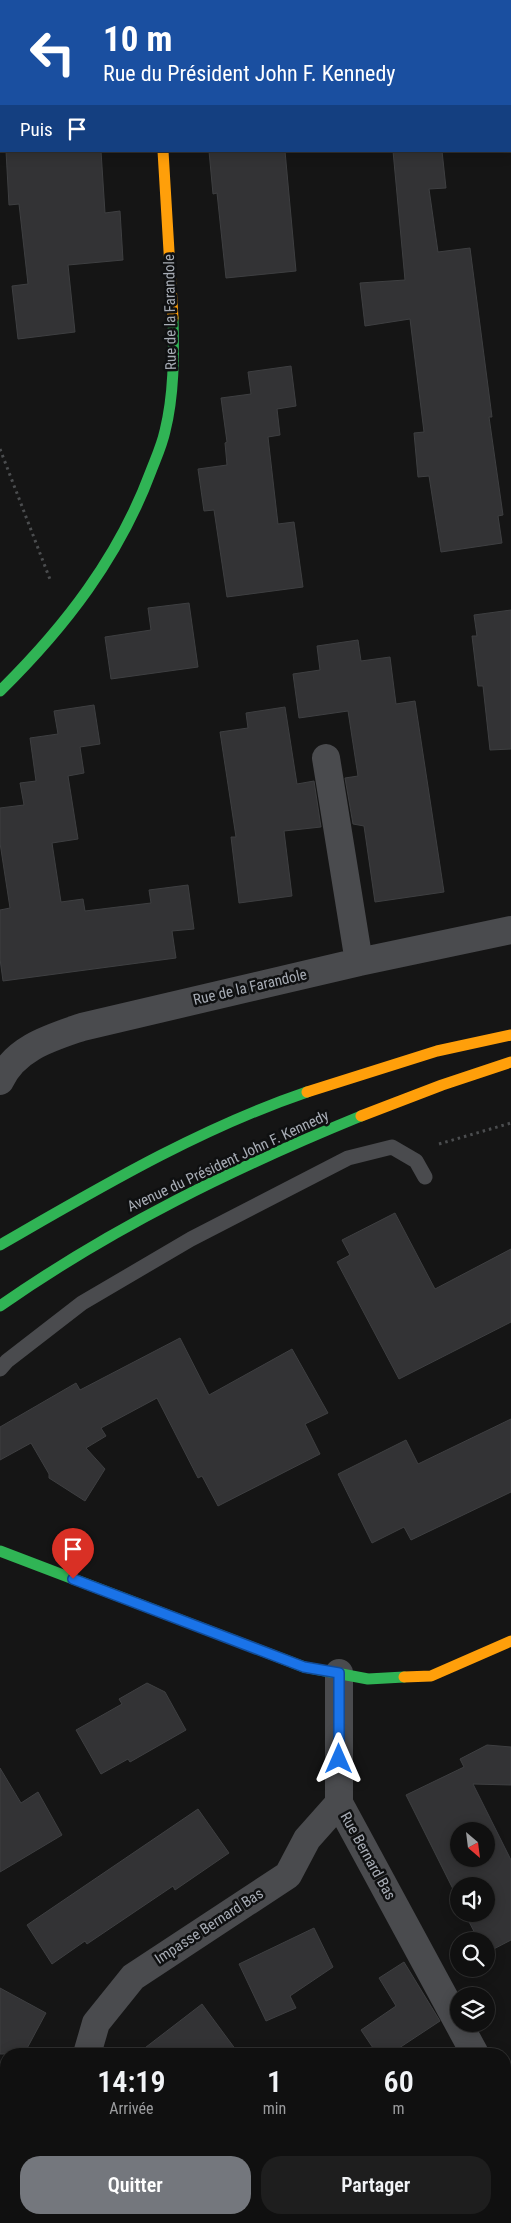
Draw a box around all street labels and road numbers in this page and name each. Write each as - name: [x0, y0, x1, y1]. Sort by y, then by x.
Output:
- street label: Rue de la Farandole: [160, 254, 180, 370]
- street label: Rue de la Farandole: [191, 965, 309, 1009]
- street label: Avenue du Président John F. Kennedy: [124, 1106, 332, 1216]
- street label: Rue Bernard Bas: [337, 1809, 400, 1903]
- street label: Impasse Bernard Bas: [151, 1884, 267, 1968]

